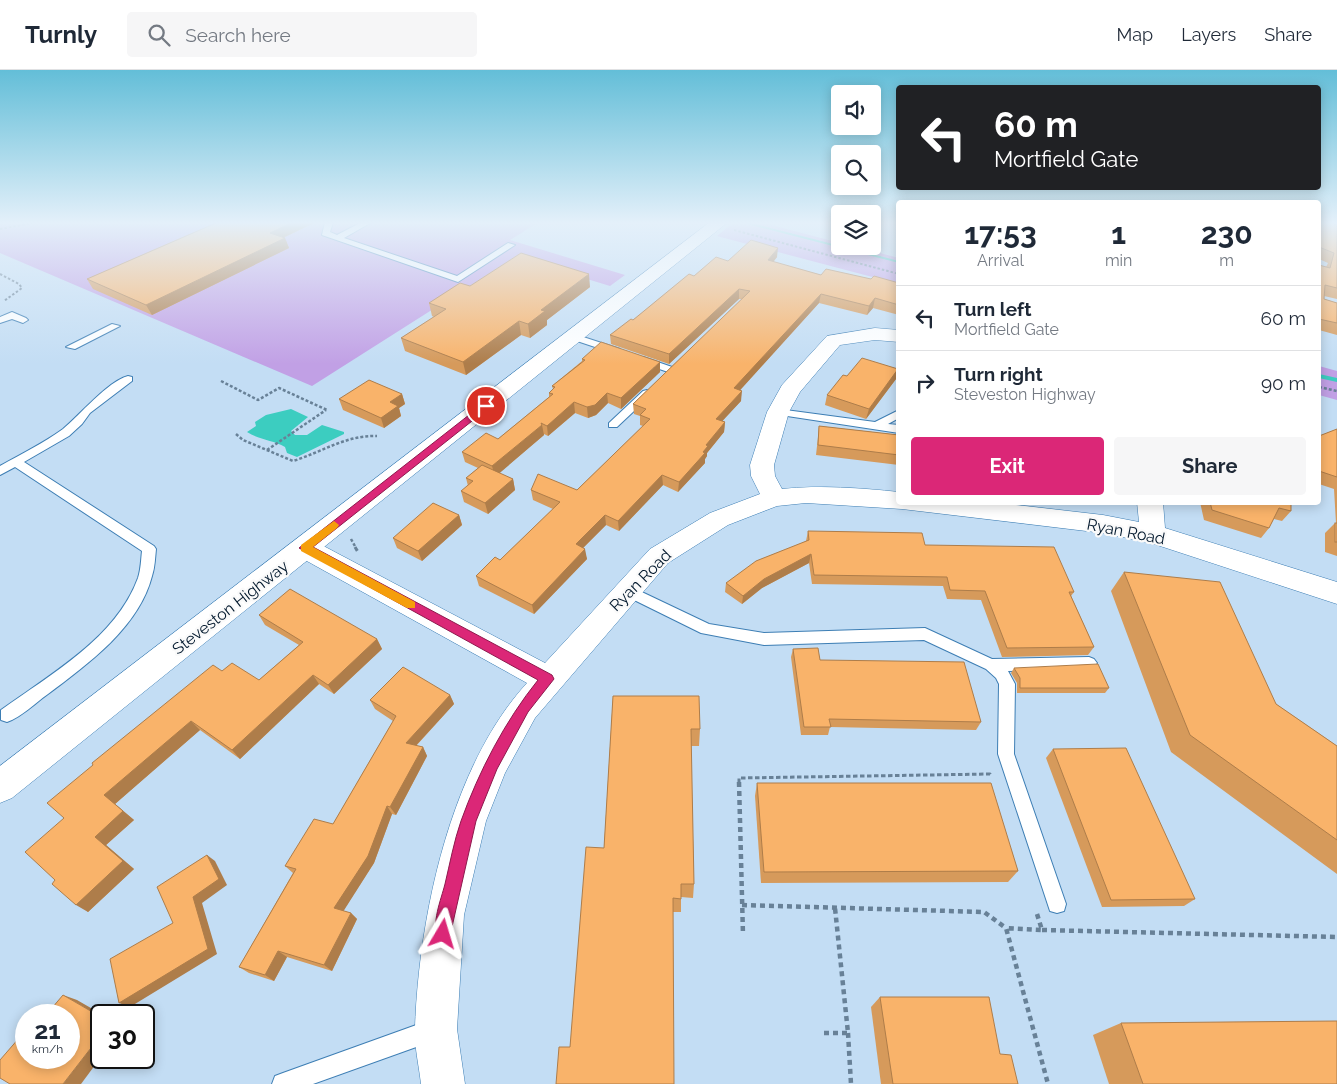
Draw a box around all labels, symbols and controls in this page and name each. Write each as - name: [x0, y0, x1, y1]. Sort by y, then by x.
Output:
- search box: [127, 12, 477, 57]
- text: Turnly: [25, 20, 97, 49]
- icon: search: [145, 21, 173, 49]
- text: Search here: [185, 24, 291, 46]
- text: Map: [1117, 24, 1153, 45]
- text: Layers: [1181, 24, 1236, 45]
- text: Share: [1264, 24, 1312, 45]
- map controls: [831, 85, 881, 255]
- button: sound: [831, 85, 881, 135]
- text: 60 m: [994, 104, 1078, 145]
- icon: left: [911, 105, 976, 170]
- button: search: [831, 145, 881, 195]
- text: Mortfield Gate: [994, 146, 1138, 172]
- button: layers: [831, 205, 881, 255]
- text: 17:53: [964, 216, 1037, 251]
- text: 1: [1111, 216, 1126, 251]
- text: 230: [1201, 216, 1253, 251]
- text: Arrival: [977, 251, 1024, 270]
- text: min: [1105, 251, 1132, 270]
- text: m: [1219, 251, 1234, 270]
- text: Turn left: [954, 298, 1031, 320]
- icon: left: [911, 304, 939, 332]
- text: 60 m: [1261, 307, 1306, 329]
- text: Mortfield Gate: [954, 320, 1059, 339]
- text: Turn right: [954, 363, 1043, 385]
- icon: right: [911, 369, 939, 397]
- text: 90 m: [1261, 372, 1306, 394]
- pin: [465, 385, 507, 427]
- text: Steveston Highway: [954, 385, 1096, 404]
- icon: arrive: [472, 392, 500, 420]
- button: Exit: [911, 437, 1104, 495]
- button: Share: [1114, 437, 1306, 495]
- street label: Ryan Road: [1085, 515, 1167, 548]
- street label: Ryan Road: [606, 546, 675, 615]
- street label: Steveston Highway: [169, 556, 292, 659]
- position arrow: [416, 907, 468, 959]
- speed limit sign: 30: [90, 1004, 155, 1069]
- text: 21: [34, 1015, 61, 1045]
- text: km/h: [32, 1042, 63, 1056]

